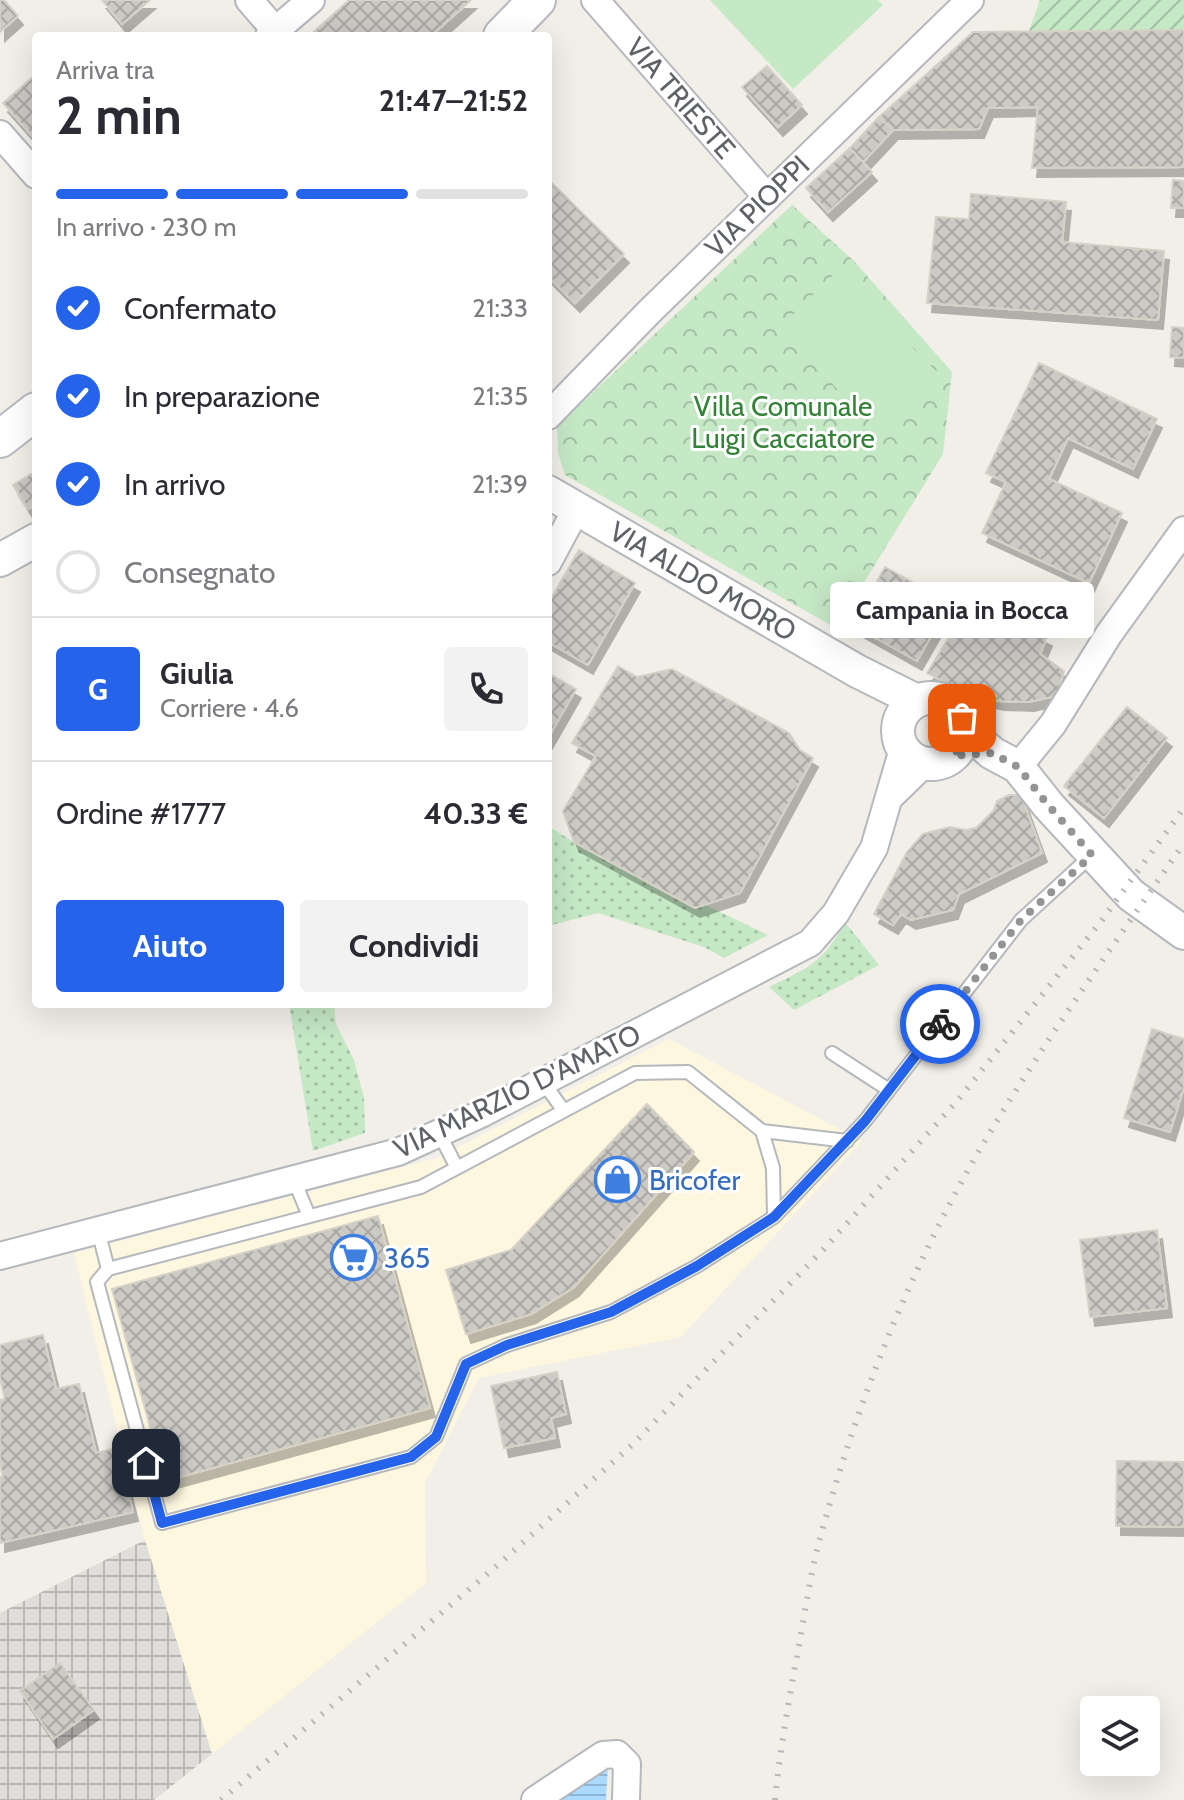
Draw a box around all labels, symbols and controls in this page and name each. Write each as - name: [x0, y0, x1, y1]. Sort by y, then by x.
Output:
- street label: VIA TRIESTE: [619, 31, 743, 165]
- text: Arriva tra: [56, 54, 154, 86]
- text: 21:47–21:52: [379, 82, 528, 119]
- text: 2 min: [56, 84, 182, 147]
- street label: VIA PIOPPI: [698, 148, 816, 264]
- text: In arrivo · 230 m: [56, 211, 236, 243]
- icon: check: [56, 286, 100, 330]
- text: Confermato: [124, 290, 277, 327]
- text: 21:33: [472, 292, 528, 324]
- icon: check: [56, 374, 100, 418]
- text: In preparazione: [124, 378, 320, 415]
- text: 21:35: [472, 380, 528, 412]
- park label: Villa Comunale Luigi Cacciatore: [691, 389, 875, 455]
- icon: check: [56, 462, 100, 506]
- text: In arrivo: [124, 466, 226, 503]
- text: 21:39: [472, 468, 528, 500]
- street label: VIA ALDO MORO: [604, 514, 802, 648]
- text: Consegnato: [124, 554, 275, 591]
- callout: Campania in Bocca: [830, 582, 1094, 638]
- text: Campania in Bocca: [856, 594, 1068, 626]
- button: phone: [444, 647, 528, 731]
- text: Giulia: [160, 655, 234, 692]
- text: G: [88, 671, 108, 708]
- pin: [928, 684, 996, 752]
- text: Corriere · 4.6: [160, 692, 299, 724]
- icon: bag: [940, 696, 984, 740]
- text: Ordine #1777: [56, 795, 226, 832]
- text: 40.33 €: [424, 795, 528, 832]
- button: Aiuto: [56, 900, 284, 992]
- button: Condividi: [300, 900, 528, 992]
- courier: [900, 984, 980, 1064]
- icon: bike: [918, 1002, 962, 1046]
- street label: VIA MARZIO D'AMATO: [388, 1016, 646, 1166]
- shop icon: Bricofer: [594, 1156, 642, 1204]
- place label: Bricofer: [649, 1163, 740, 1197]
- supermarket icon: 365: [329, 1234, 377, 1282]
- place label: 365: [384, 1241, 430, 1275]
- pin: [112, 1429, 180, 1497]
- icon: home: [124, 1441, 168, 1485]
- map controls: [1080, 1696, 1160, 1776]
- button: layers: [1080, 1696, 1160, 1776]

